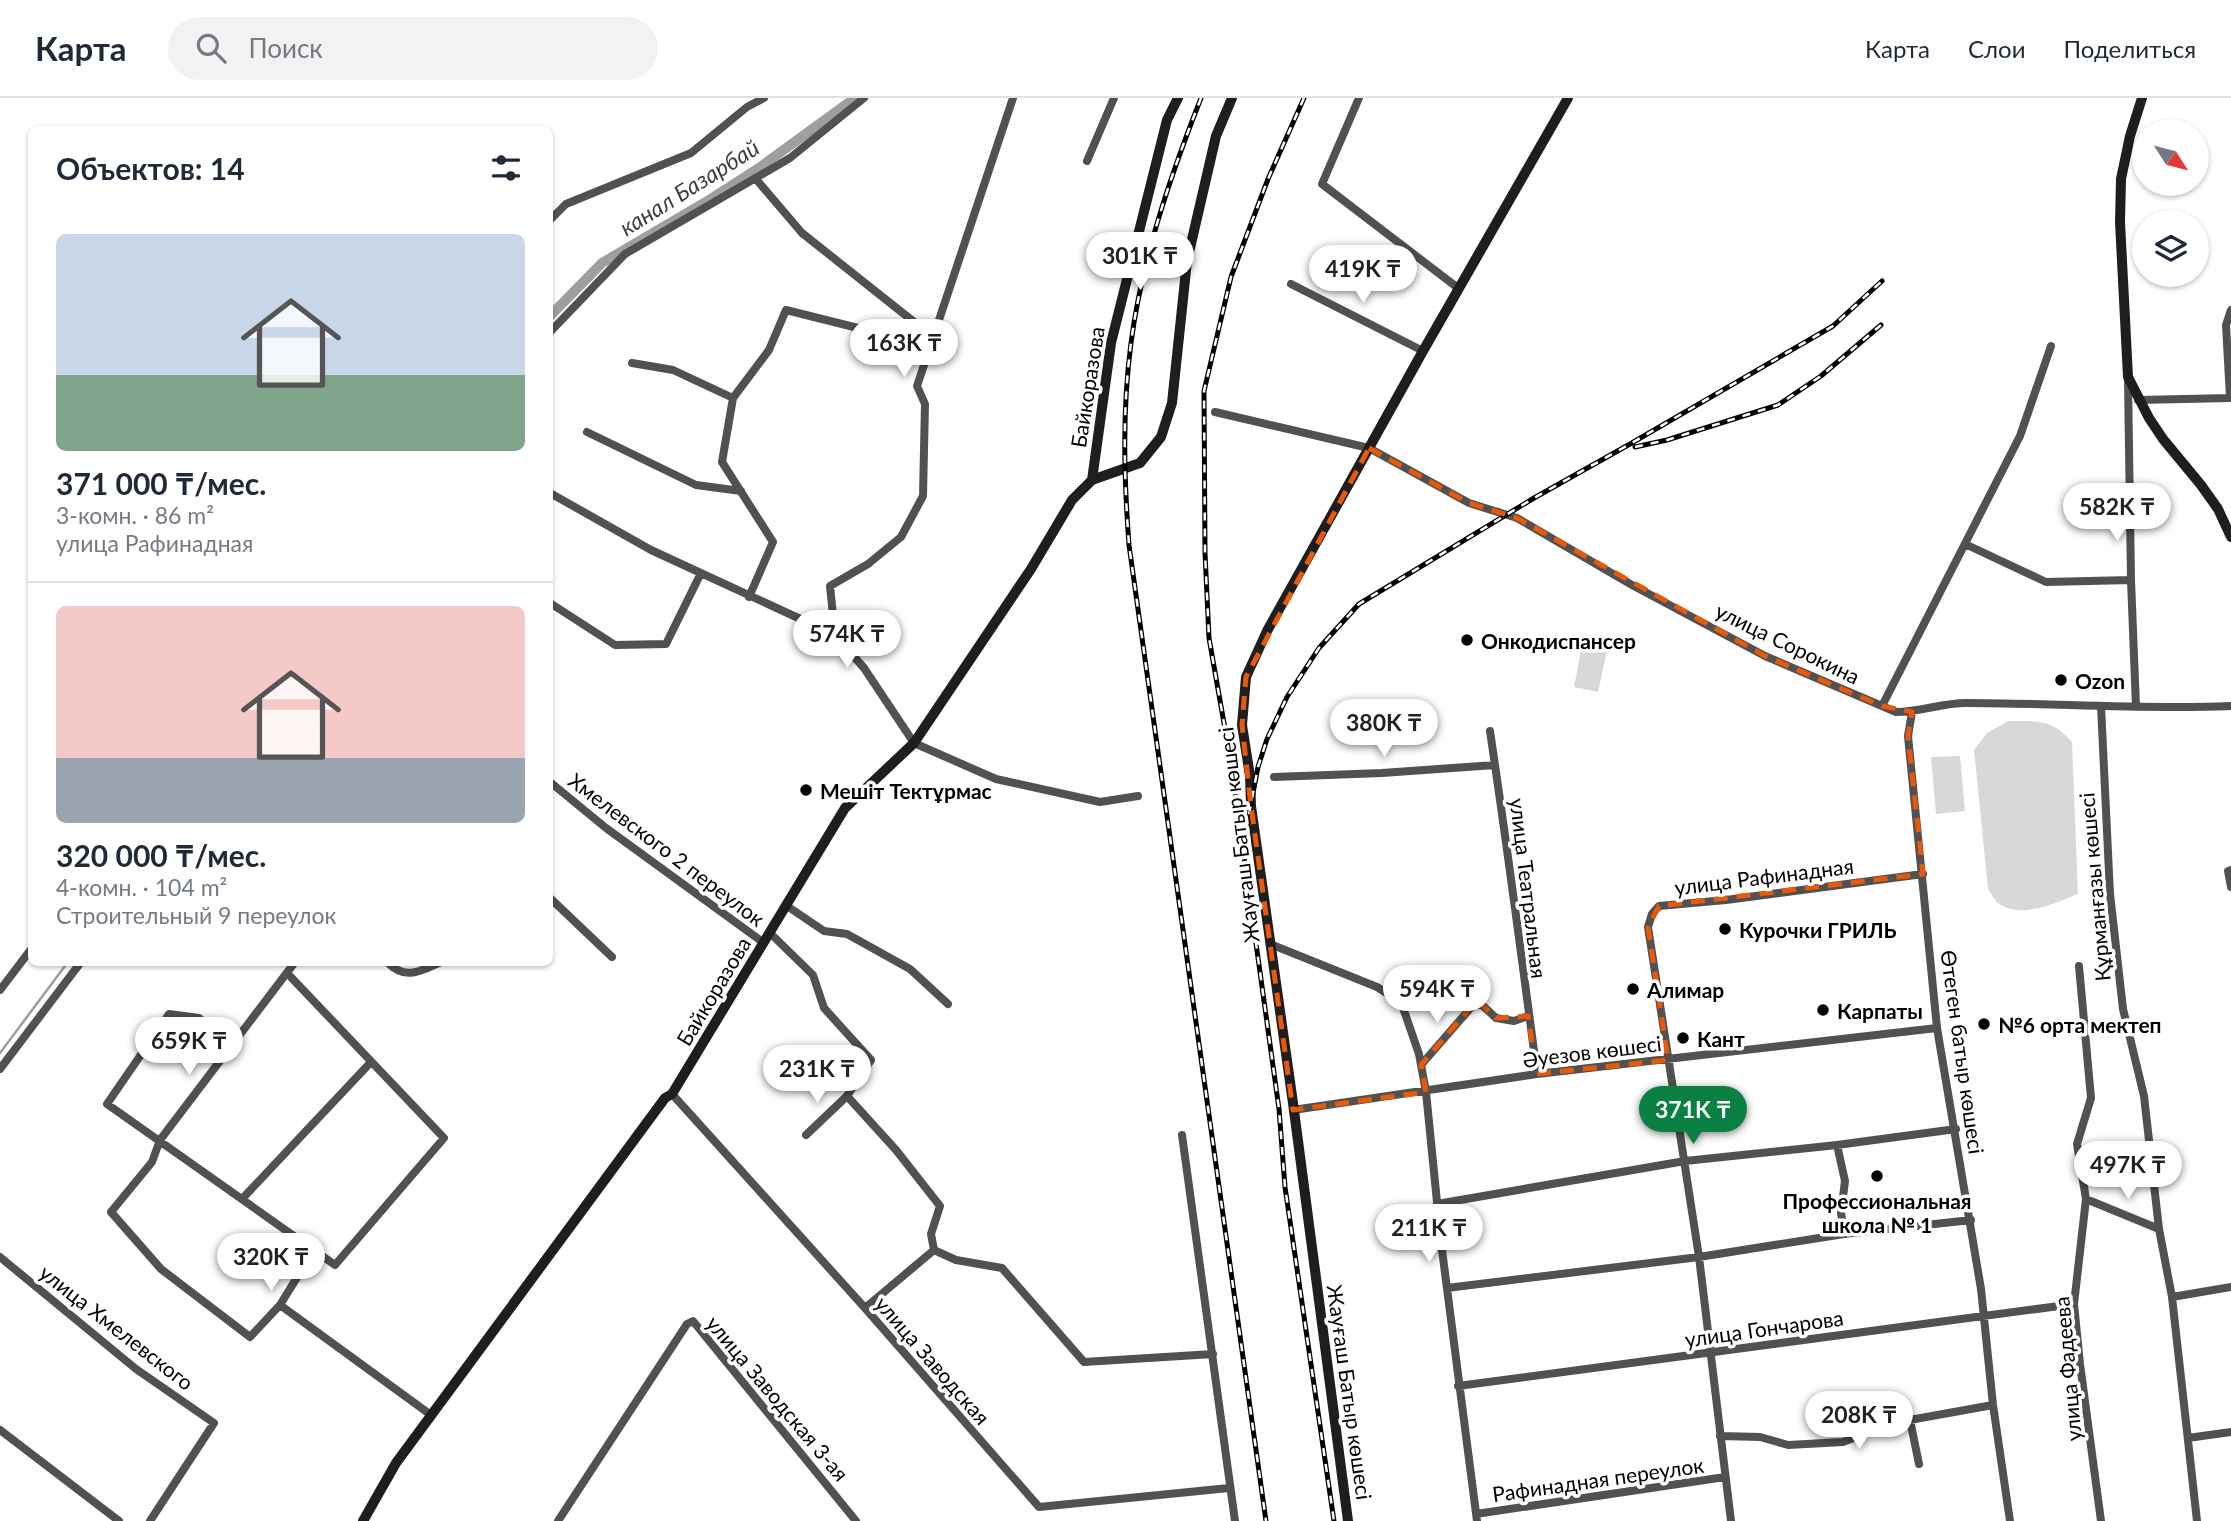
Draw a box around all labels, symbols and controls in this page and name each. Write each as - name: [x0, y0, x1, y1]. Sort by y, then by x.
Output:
- search box: [168, 17, 658, 80]
- text: Карта: [35, 28, 126, 68]
- icon: search: [192, 29, 230, 67]
- text: Поиск: [248, 32, 323, 64]
- text: Карта: [1865, 34, 1930, 63]
- text: Слои: [1968, 34, 2025, 63]
- text: Поделиться: [2063, 34, 2196, 63]
- north arrow: [2132, 119, 2208, 196]
- map controls: [2132, 119, 2209, 287]
- water label: канал Базарбай: [614, 133, 764, 241]
- icon: filters: [487, 149, 525, 187]
- text: Объектов: 14: [56, 150, 245, 186]
- button: layers: [2132, 210, 2209, 287]
- pin: 301K ₸: [1083, 232, 1197, 292]
- text: 301K ₸: [1102, 241, 1178, 269]
- pin: 419K ₸: [1306, 246, 1420, 305]
- text: 419K ₸: [1325, 254, 1401, 282]
- icon: home: [228, 280, 354, 406]
- pin: 163K ₸: [847, 320, 961, 379]
- street label: Байкоразова: [1065, 325, 1109, 449]
- text: 163K ₸: [866, 328, 942, 356]
- text: 371 000 ₸/мес.: [56, 465, 266, 501]
- pin: 582K ₸: [2060, 484, 2174, 543]
- text: 582K ₸: [2079, 492, 2155, 520]
- text: 3-комн. · 86 m²: [56, 501, 214, 529]
- text: улица Рафинадная: [56, 529, 253, 557]
- street label: улица Сорокина: [1712, 597, 1864, 689]
- pin: 574K ₸: [790, 610, 904, 670]
- text: 574K ₸: [809, 619, 885, 647]
- place label: Онкодиспансер: [1481, 628, 1636, 653]
- marker: Онкодиспансер: [1459, 632, 1475, 648]
- icon: home: [228, 652, 354, 778]
- place label: Ozon: [2075, 668, 2125, 693]
- marker: Ozon: [2053, 672, 2069, 688]
- pin: 380K ₸: [1327, 700, 1441, 759]
- text: 380K ₸: [1346, 708, 1422, 736]
- street label: Жауғаш Батыр көшесі: [1212, 726, 1264, 944]
- street label: Хмелевского 2 переулок: [564, 767, 770, 931]
- place label: Мешіт Тектұрмас: [820, 778, 992, 803]
- marker: Мешіт Тектұрмас: [798, 782, 814, 798]
- street label: Құрманғазы көшесі: [2073, 792, 2115, 982]
- street label: улица Театральная: [1506, 796, 1552, 980]
- text: 320 000 ₸/мес.: [56, 837, 266, 873]
- street label: улица Рафинадная: [1673, 853, 1855, 899]
- text: 4-комн. · 104 m²: [56, 873, 227, 901]
- text: Строительный 9 переулок: [56, 901, 336, 929]
- place label: Курочки ГРИЛЬ: [1739, 917, 1897, 942]
- marker: Курочки ГРИЛЬ: [1717, 921, 1733, 937]
- street label: Байкоразова: [671, 932, 755, 1050]
- street label: Өтеген батыр көшесі: [1936, 948, 1990, 1156]
- pin: 594K ₸: [1380, 965, 1494, 1025]
- text: 594K ₸: [1399, 974, 1475, 1002]
- place label: Алимар: [1646, 977, 1724, 1002]
- marker: Алимар: [1625, 981, 1641, 997]
- place label: Карпаты: [1837, 998, 1923, 1023]
- marker: Карпаты: [1815, 1002, 1831, 1018]
- place label: №6 орта мектеп: [1998, 1012, 2162, 1037]
- marker: №6 орта мектеп: [1976, 1016, 1992, 1032]
- pin: 659K ₸: [132, 1018, 246, 1077]
- text: 659K ₸: [151, 1026, 227, 1054]
- place label: Кант: [1697, 1026, 1745, 1051]
- street label: Әуезов көшесі: [1521, 1030, 1663, 1072]
- marker: Кант: [1675, 1030, 1691, 1046]
- pin: 231K ₸: [760, 1046, 874, 1105]
- text: 231K ₸: [779, 1054, 855, 1082]
- pin: 371K ₸: [1636, 1086, 1750, 1146]
- text: 371K ₸: [1655, 1095, 1731, 1123]
- pin: 497K ₸: [2071, 1142, 2185, 1201]
- text: 497K ₸: [2090, 1150, 2166, 1178]
- marker: Профессиональная школа № 1: [1869, 1168, 1885, 1184]
- place label: Профессиональная школа № 1: [1782, 1188, 1972, 1237]
- pin: 211K ₸: [1372, 1204, 1486, 1264]
- text: 211K ₸: [1391, 1213, 1467, 1241]
- pin: 320K ₸: [214, 1234, 328, 1293]
- text: 320K ₸: [233, 1242, 309, 1270]
- street label: улица Хмелевского: [35, 1259, 199, 1395]
- street label: Жауғаш Батыр көшесі: [1323, 1283, 1377, 1501]
- street label: улица Заводская: [871, 1291, 995, 1429]
- street label: улица Фадеева: [2048, 1296, 2086, 1442]
- street label: улица Гончарова: [1683, 1304, 1845, 1352]
- street label: улица Заводская 3-ая: [702, 1310, 854, 1486]
- pin: 208K ₸: [1802, 1392, 1916, 1451]
- text: 208K ₸: [1821, 1400, 1897, 1428]
- street label: Рафинадная переулок: [1491, 1452, 1705, 1506]

